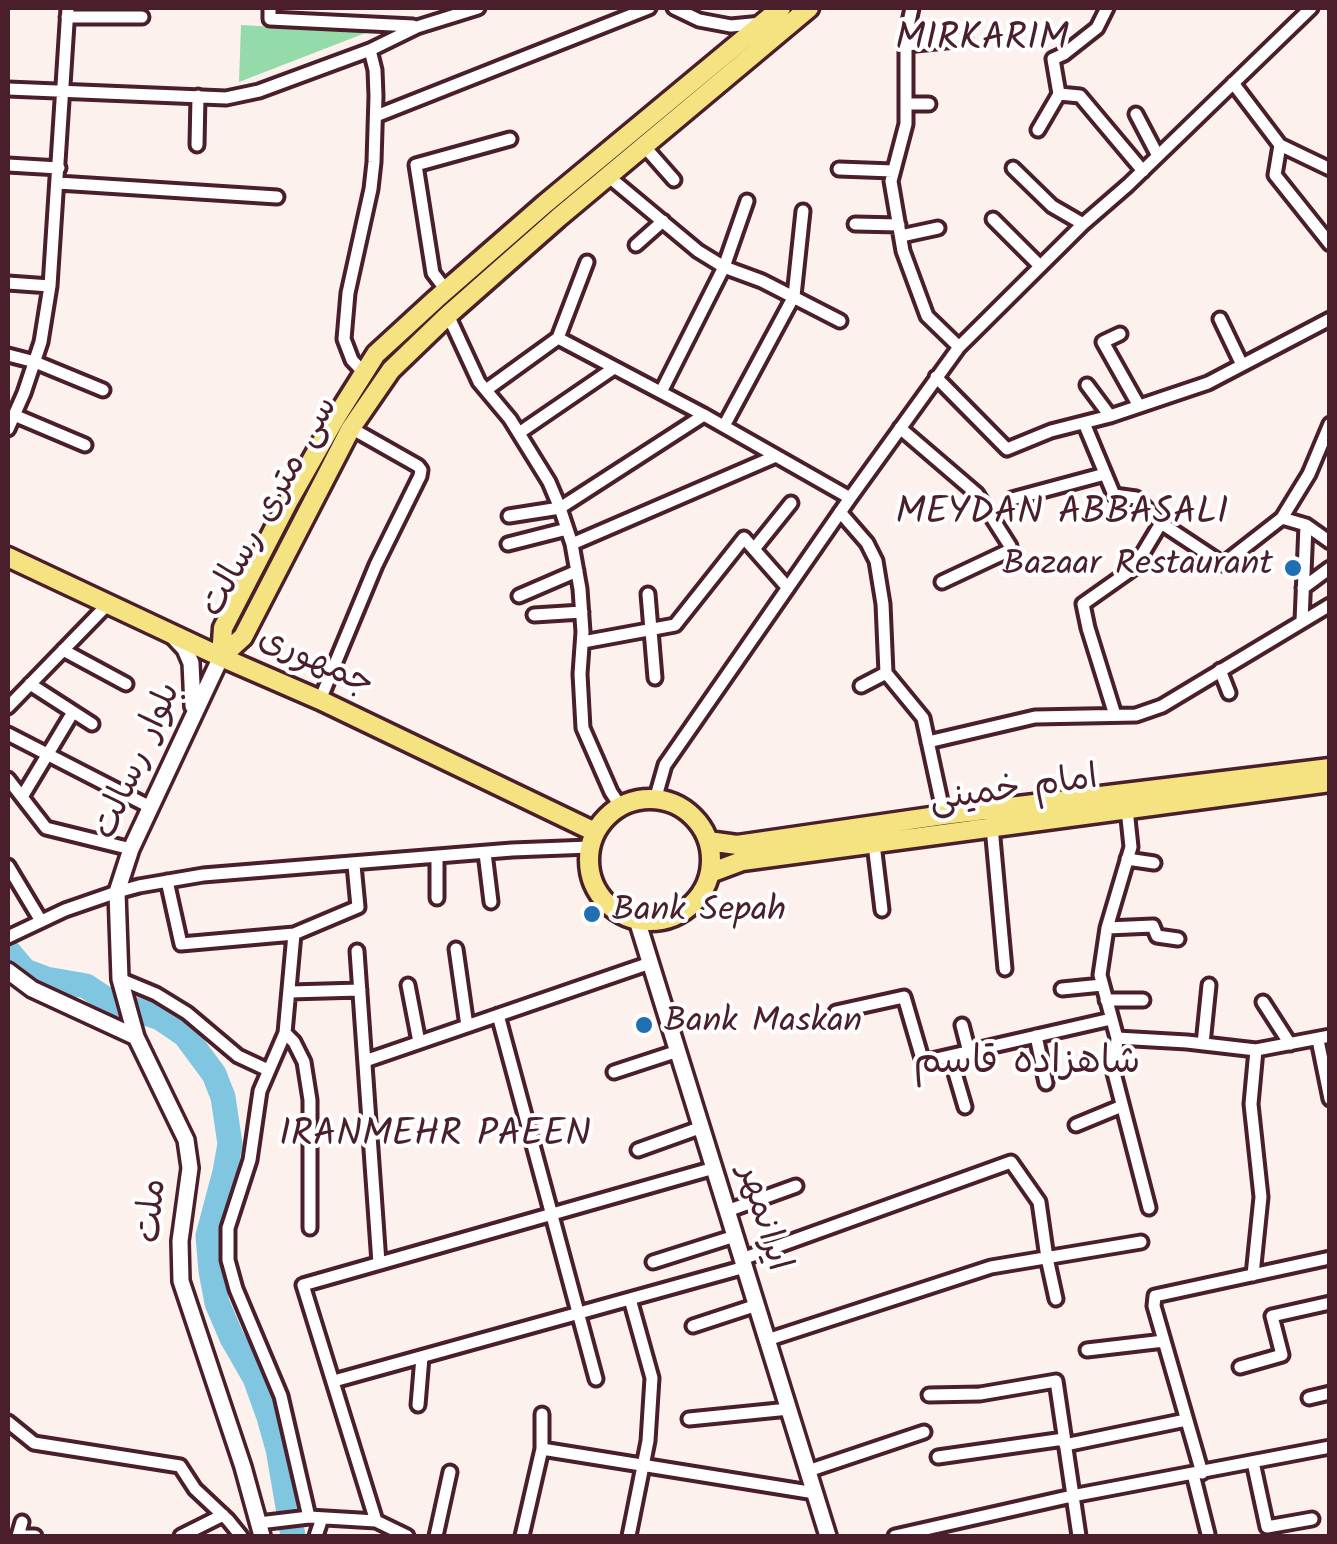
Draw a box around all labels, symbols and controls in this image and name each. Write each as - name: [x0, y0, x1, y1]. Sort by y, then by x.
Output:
- district label: MIRKARIM: [885, 20, 1079, 66]
- street label: سی متری رسالت: [194, 390, 350, 626]
- district label: MEYDAN ABBASALI: [877, 494, 1247, 540]
- place label: Bazaar Restaurant: [1002, 547, 1273, 589]
- marker: Bazaar Restaurant: [1282, 557, 1304, 579]
- street label: جمهوری: [251, 620, 379, 708]
- street label: بلوار رسالت: [87, 677, 193, 847]
- street label: امام خمینی: [927, 759, 1101, 825]
- place label: Bank Sepah: [612, 893, 786, 935]
- marker: Bank Sepah: [581, 903, 603, 925]
- place label: Bank Maskan: [664, 1004, 862, 1046]
- marker: Bank Maskan: [633, 1014, 655, 1036]
- district label: شاهزاده قاسم: [913, 1043, 1141, 1089]
- district label: IRANMEHR PAEEN: [262, 1116, 608, 1162]
- street label: ایرانمهر: [725, 1161, 797, 1277]
- street label: ملت: [131, 1177, 179, 1245]

